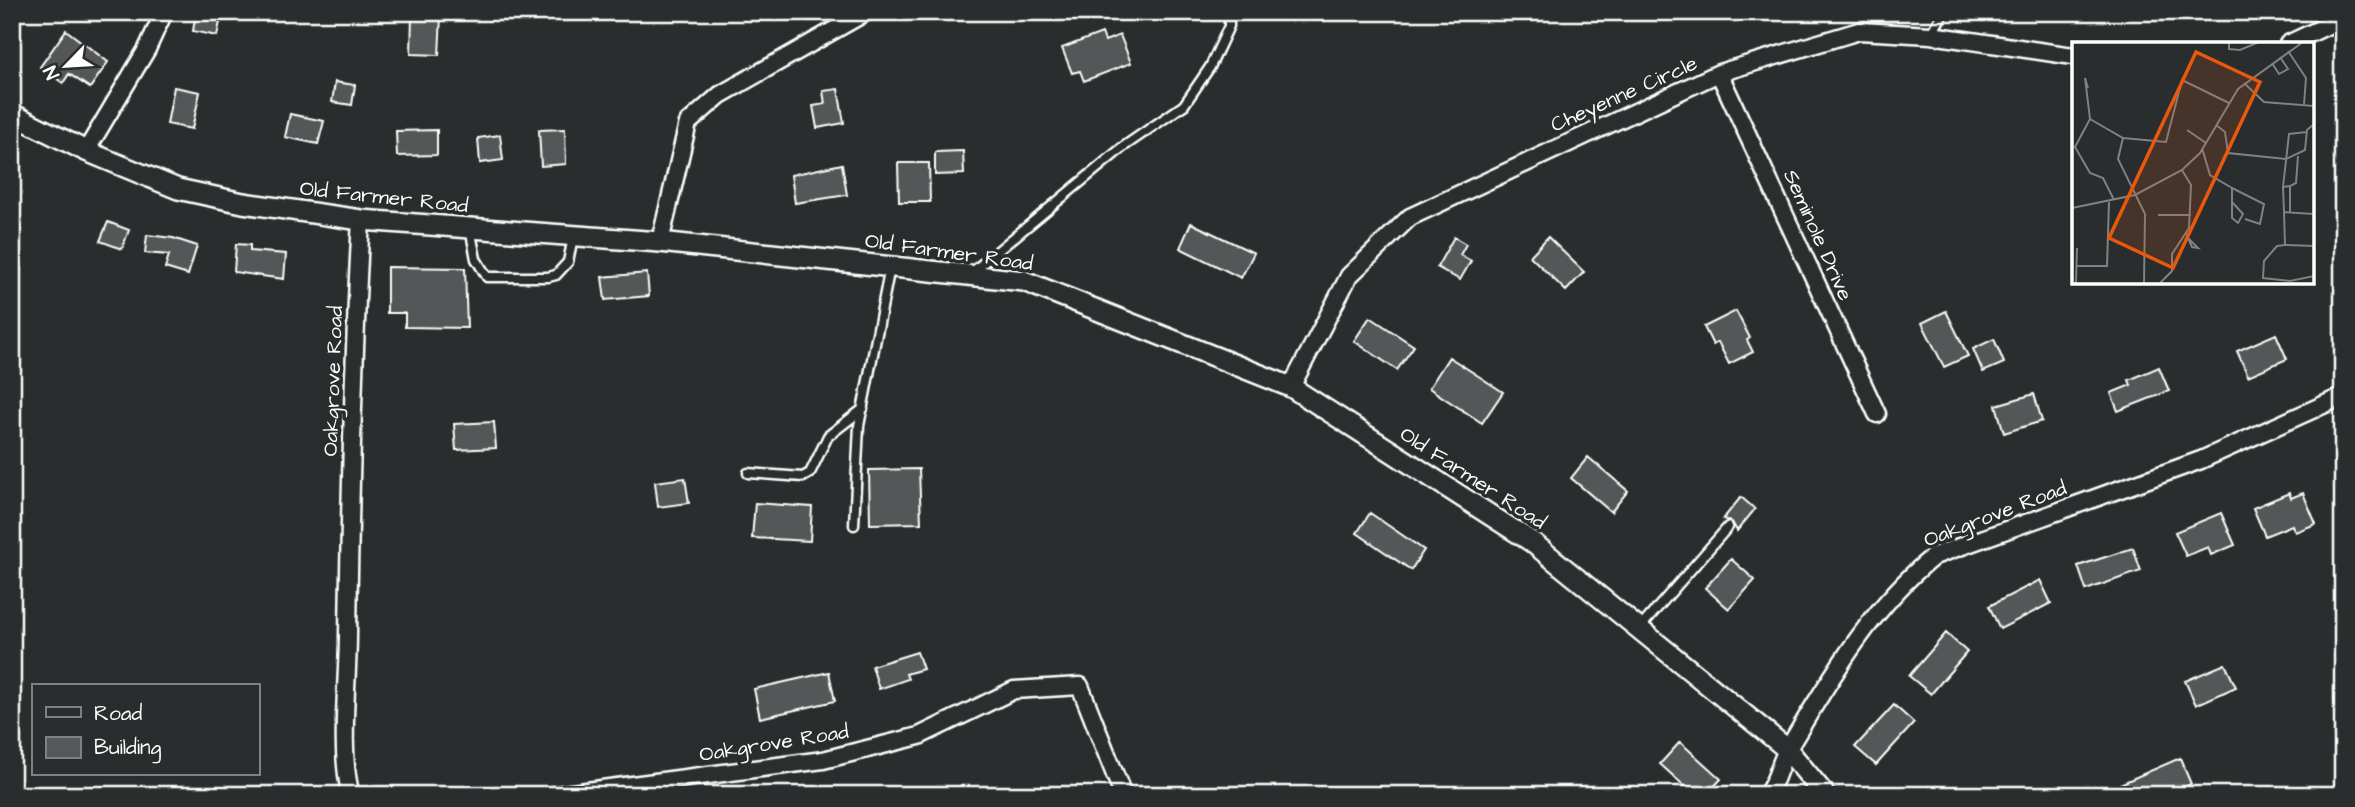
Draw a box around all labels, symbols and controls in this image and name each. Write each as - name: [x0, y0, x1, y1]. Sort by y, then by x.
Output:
- north arrow: [32, 32, 102, 102]
- inset map: [2072, 42, 2313, 284]
- street label: Cheyenne Circle: [1546, 49, 1703, 141]
- text: N: [37, 61, 67, 84]
- street label: Seminole Drive: [1776, 165, 1860, 305]
- street label: Old Farmer Road: [298, 174, 470, 220]
- street label: Old Farmer Road: [863, 226, 1035, 278]
- street label: Oakgrove Road: [316, 305, 352, 457]
- street label: Old Farmer Road: [1394, 420, 1552, 536]
- street label: Oakgrove Road: [1919, 473, 2072, 556]
- legend: [32, 684, 259, 776]
- text: Road: [94, 699, 142, 728]
- street label: Oakgrove Road: [697, 717, 851, 771]
- text: Building: [94, 733, 162, 764]

